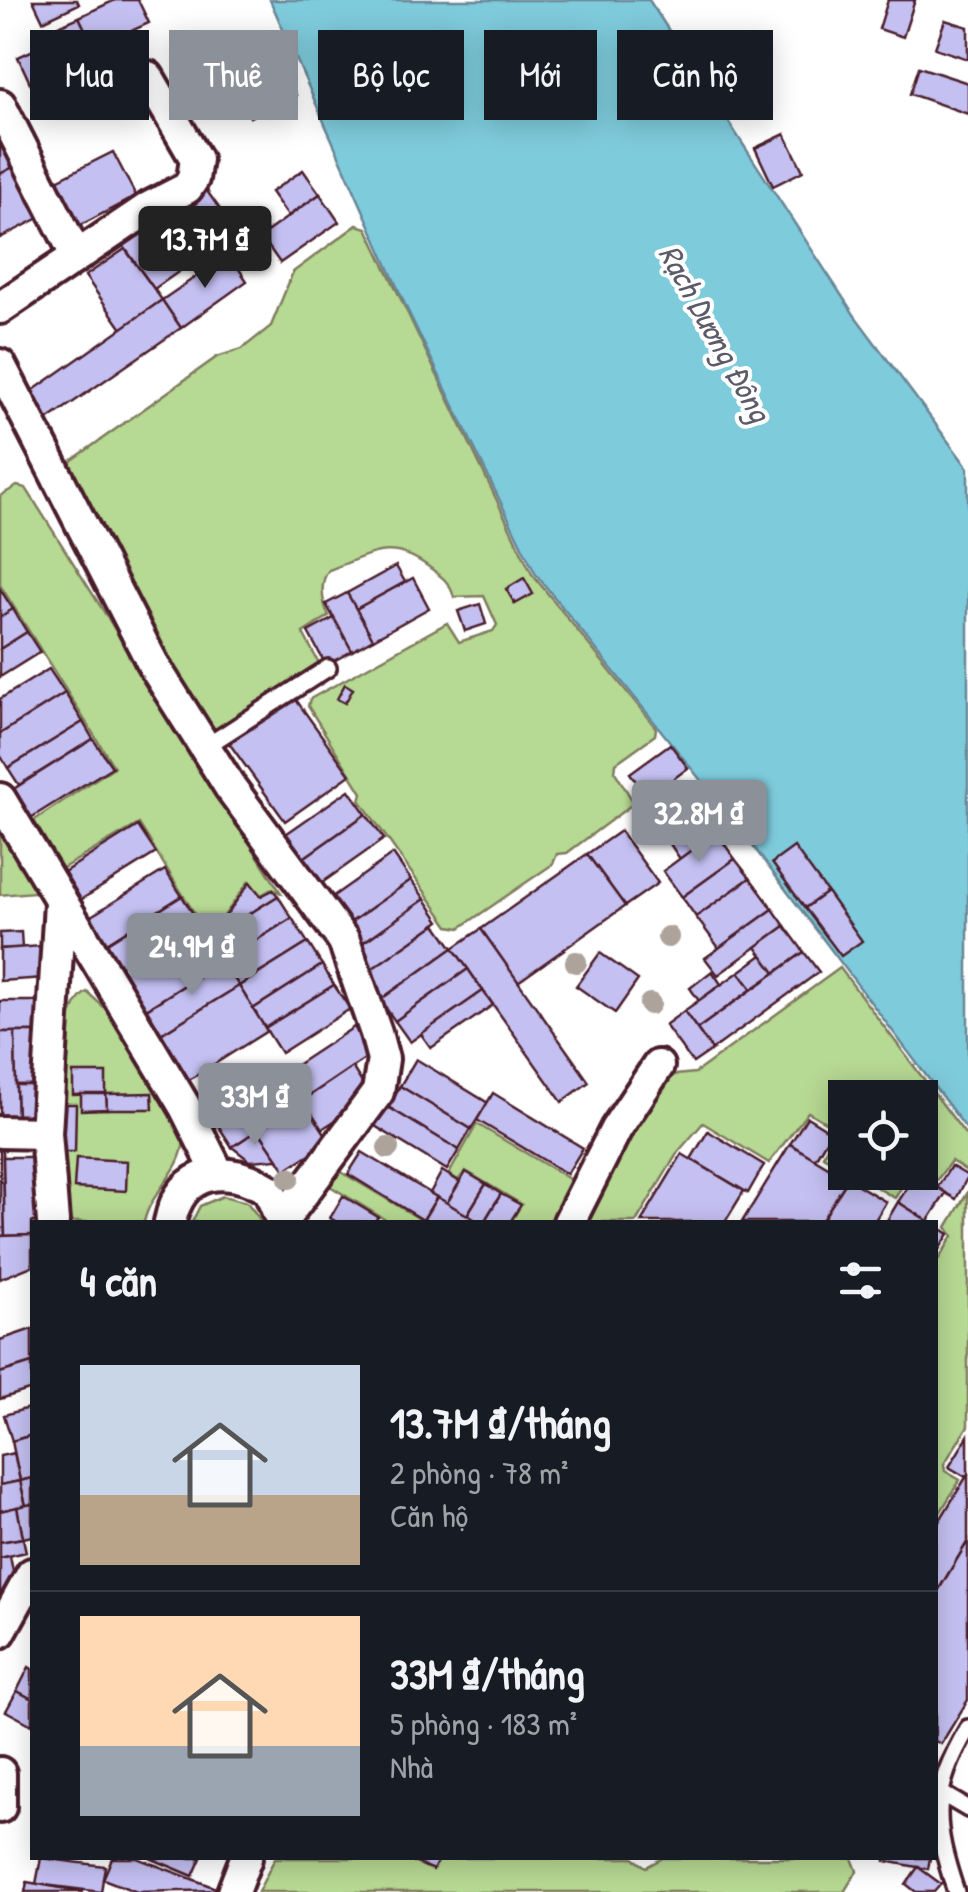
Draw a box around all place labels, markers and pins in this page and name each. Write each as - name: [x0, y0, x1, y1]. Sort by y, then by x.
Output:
- pin: 13.7M ₫: [113, 206, 297, 291]
- pin: 32.8M ₫: [607, 780, 791, 865]
- pin: 24.9M ₫: [100, 913, 284, 998]
- pin: 33M ₫: [185, 1063, 325, 1148]

